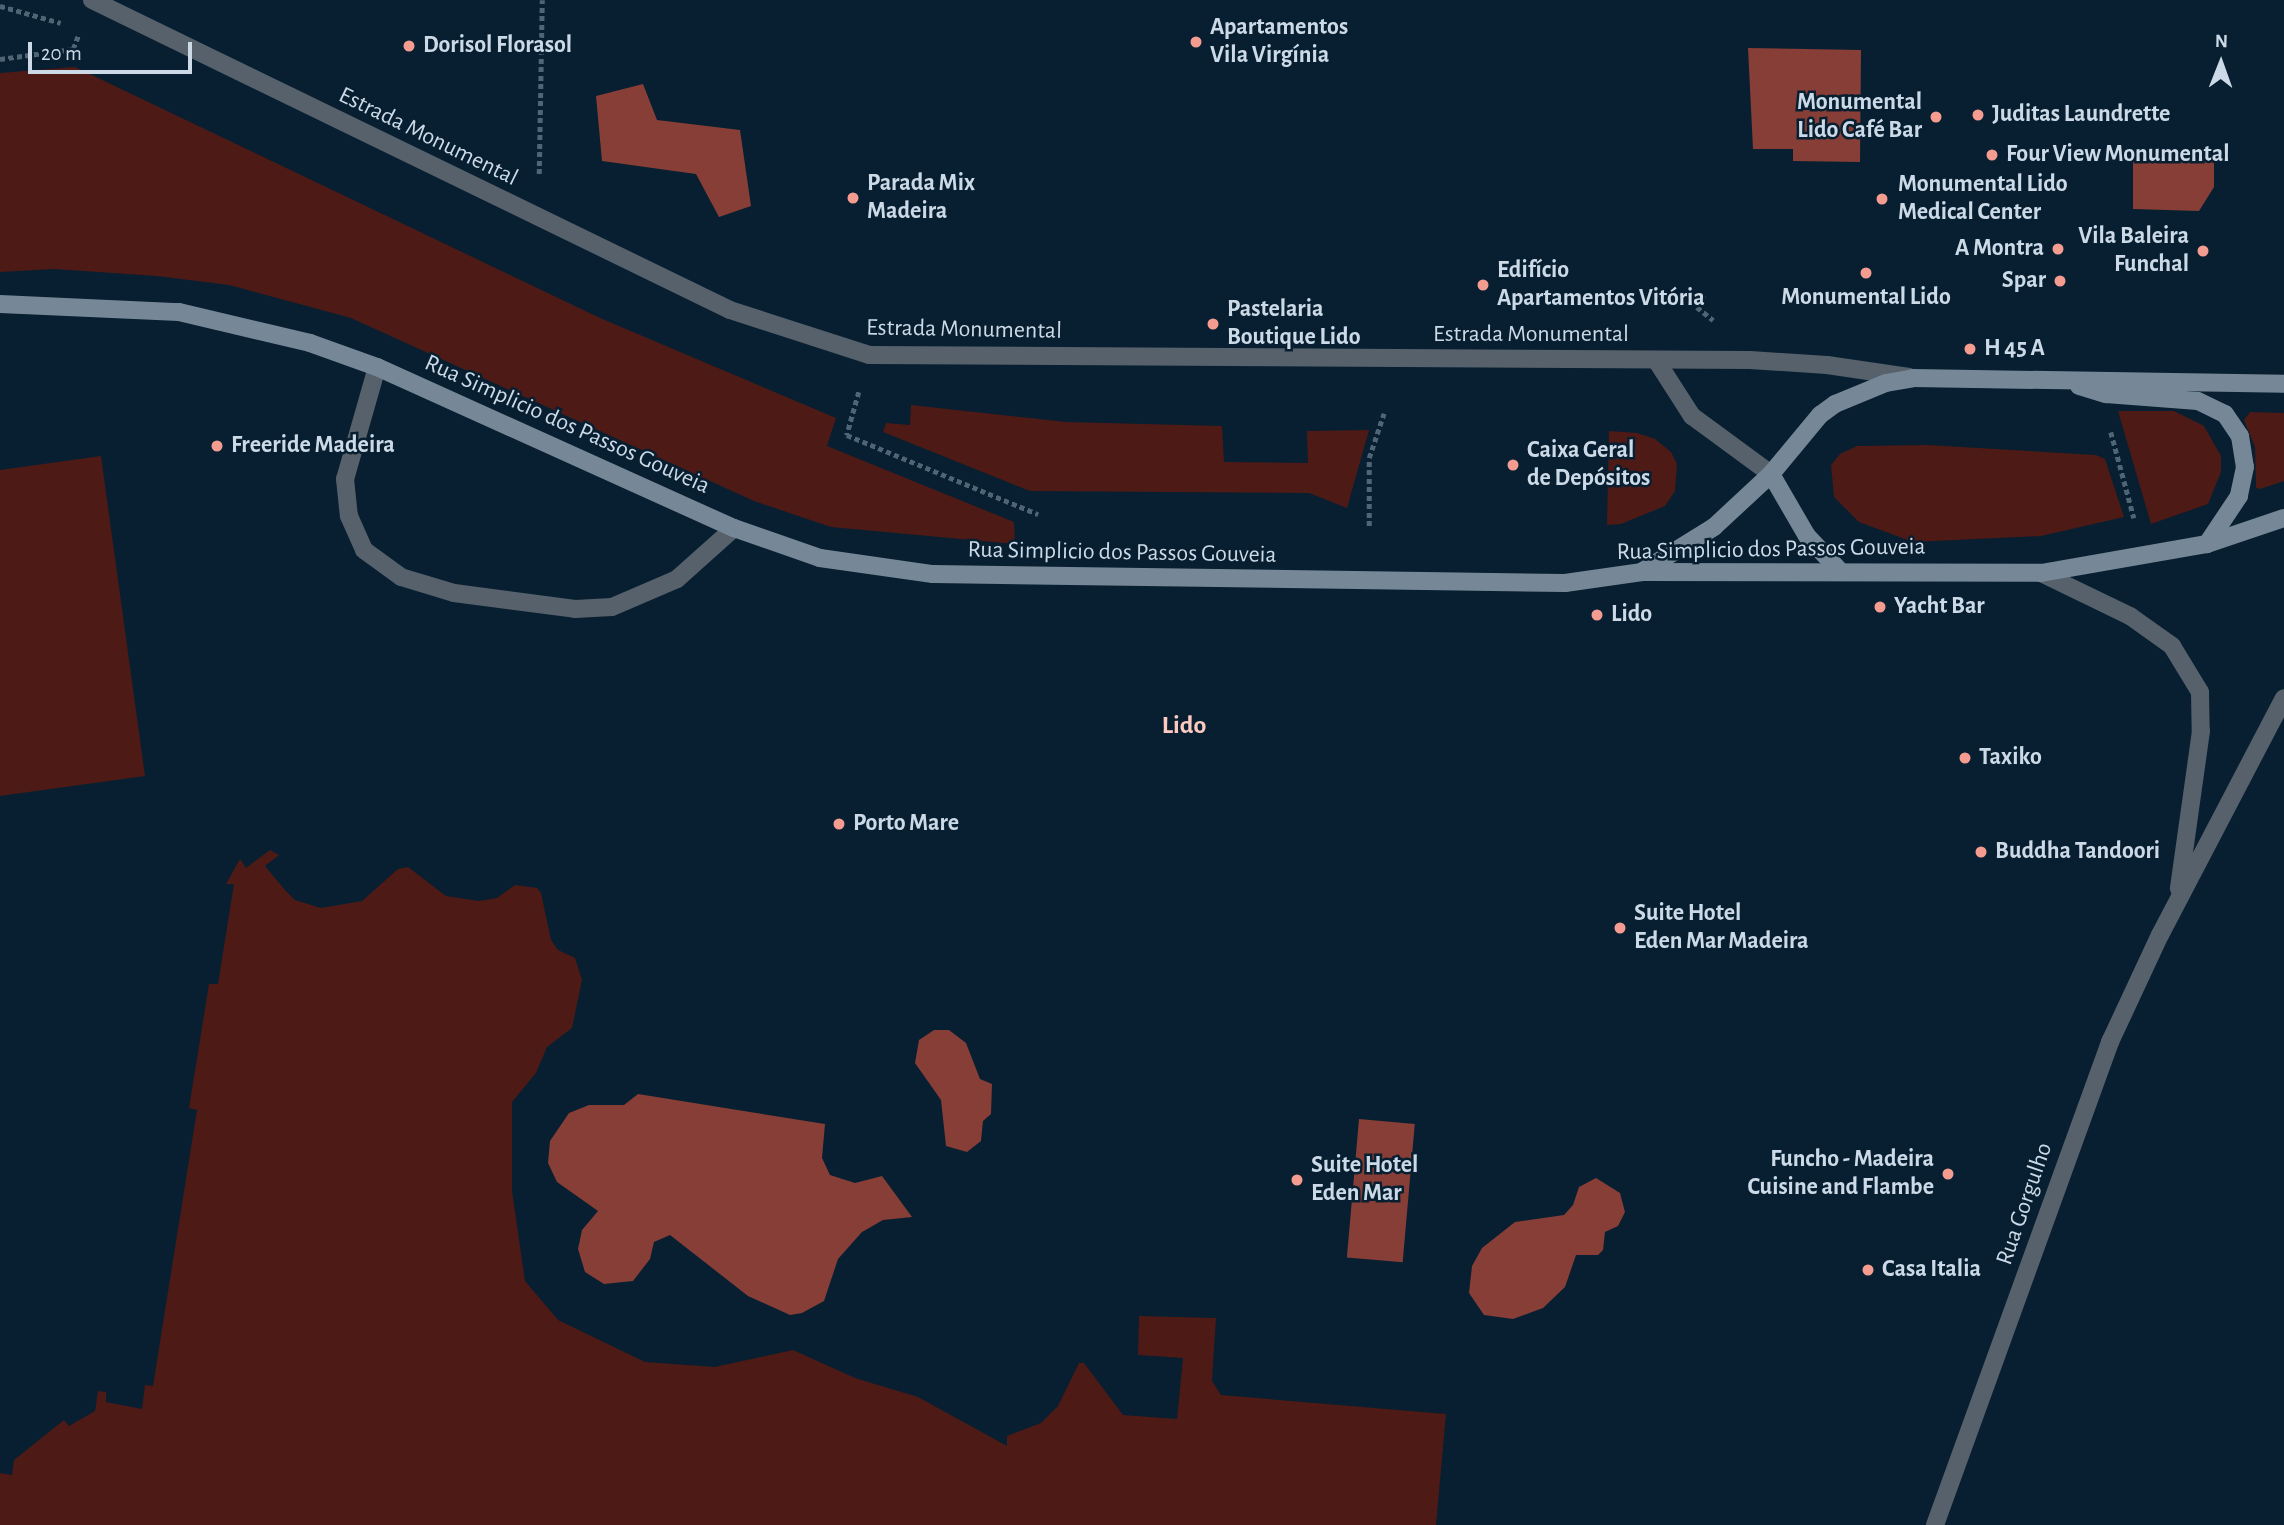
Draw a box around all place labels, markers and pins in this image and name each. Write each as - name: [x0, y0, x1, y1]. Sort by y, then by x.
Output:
- place label: Apartamentos Vila Virgínia: [1210, 14, 1348, 70]
- place label: Dorisol Florasol: [423, 32, 572, 60]
- marker: Apartamentos Vila Virgínia: [1188, 34, 1204, 50]
- marker: Dorisol Florasol: [401, 38, 417, 54]
- place label: Monumental Lido Café Bar: [1797, 89, 1922, 145]
- place label: Juditas Laundrette: [1992, 101, 2170, 129]
- marker: Juditas Laundrette: [1970, 107, 1986, 123]
- marker: Monumental Lido Café Bar: [1928, 109, 1944, 125]
- place label: Four View Monumental: [2006, 141, 2229, 169]
- marker: Four View Monumental: [1984, 147, 2000, 163]
- place label: Parada Mix Madeira: [867, 170, 975, 226]
- place label: Monumental Lido Medical Center: [1898, 171, 2068, 227]
- marker: Monumental Lido Medical Center: [1872, 189, 1892, 209]
- marker: Parada Mix Madeira: [845, 190, 861, 206]
- place label: Vila Baleira Funchal: [2078, 223, 2189, 279]
- place label: A Montra: [1955, 235, 2044, 263]
- marker: A Montra: [2050, 241, 2066, 257]
- marker: Vila Baleira Funchal: [2195, 243, 2211, 259]
- place label: Edifício Apartamentos Vitória: [1497, 257, 1705, 313]
- marker: Monumental Lido: [1858, 265, 1874, 281]
- place label: Spar: [2002, 267, 2046, 295]
- marker: Spar: [2052, 273, 2068, 289]
- marker: Edifício Apartamentos Vitória: [1475, 277, 1491, 293]
- place label: Monumental Lido: [1781, 284, 1951, 312]
- place label: Pastelaria Boutique Lido: [1227, 296, 1361, 352]
- marker: Pastelaria Boutique Lido: [1205, 316, 1221, 332]
- place label: H 45 A: [1984, 335, 2045, 363]
- marker: H 45 A: [1962, 341, 1978, 357]
- place label: Freeride Madeira: [231, 432, 395, 460]
- place label: Caixa Geral de Depósitos: [1527, 437, 1650, 493]
- marker: Freeride Madeira: [209, 438, 225, 454]
- marker: Caixa Geral de Depósitos: [1505, 457, 1521, 473]
- place label: Yacht Bar: [1894, 593, 1985, 621]
- marker: Yacht Bar: [1872, 599, 1888, 615]
- place label: Lido: [1611, 601, 1652, 629]
- marker: Lido: [1589, 607, 1605, 623]
- place label: Taxiko: [1979, 744, 2042, 772]
- marker: Taxiko: [1957, 750, 1973, 766]
- place label: Porto Mare: [853, 810, 959, 838]
- marker: Porto Mare: [831, 816, 847, 832]
- place label: Buddha Tandoori: [1995, 838, 2160, 866]
- marker: Buddha Tandoori: [1973, 844, 1989, 860]
- place label: Suite Hotel Eden Mar Madeira: [1634, 900, 1809, 956]
- marker: Suite Hotel Eden Mar Madeira: [1612, 920, 1628, 936]
- place label: Funcho - Madeira Cuisine and Flambe: [1747, 1146, 1934, 1202]
- place label: Suite Hotel Eden Mar: [1311, 1152, 1418, 1208]
- marker: Funcho - Madeira Cuisine and Flambe: [1940, 1166, 1956, 1182]
- marker: Suite Hotel Eden Mar: [1289, 1172, 1305, 1188]
- place label: Casa Italia: [1882, 1256, 1981, 1284]
- marker: Casa Italia: [1860, 1262, 1876, 1278]

